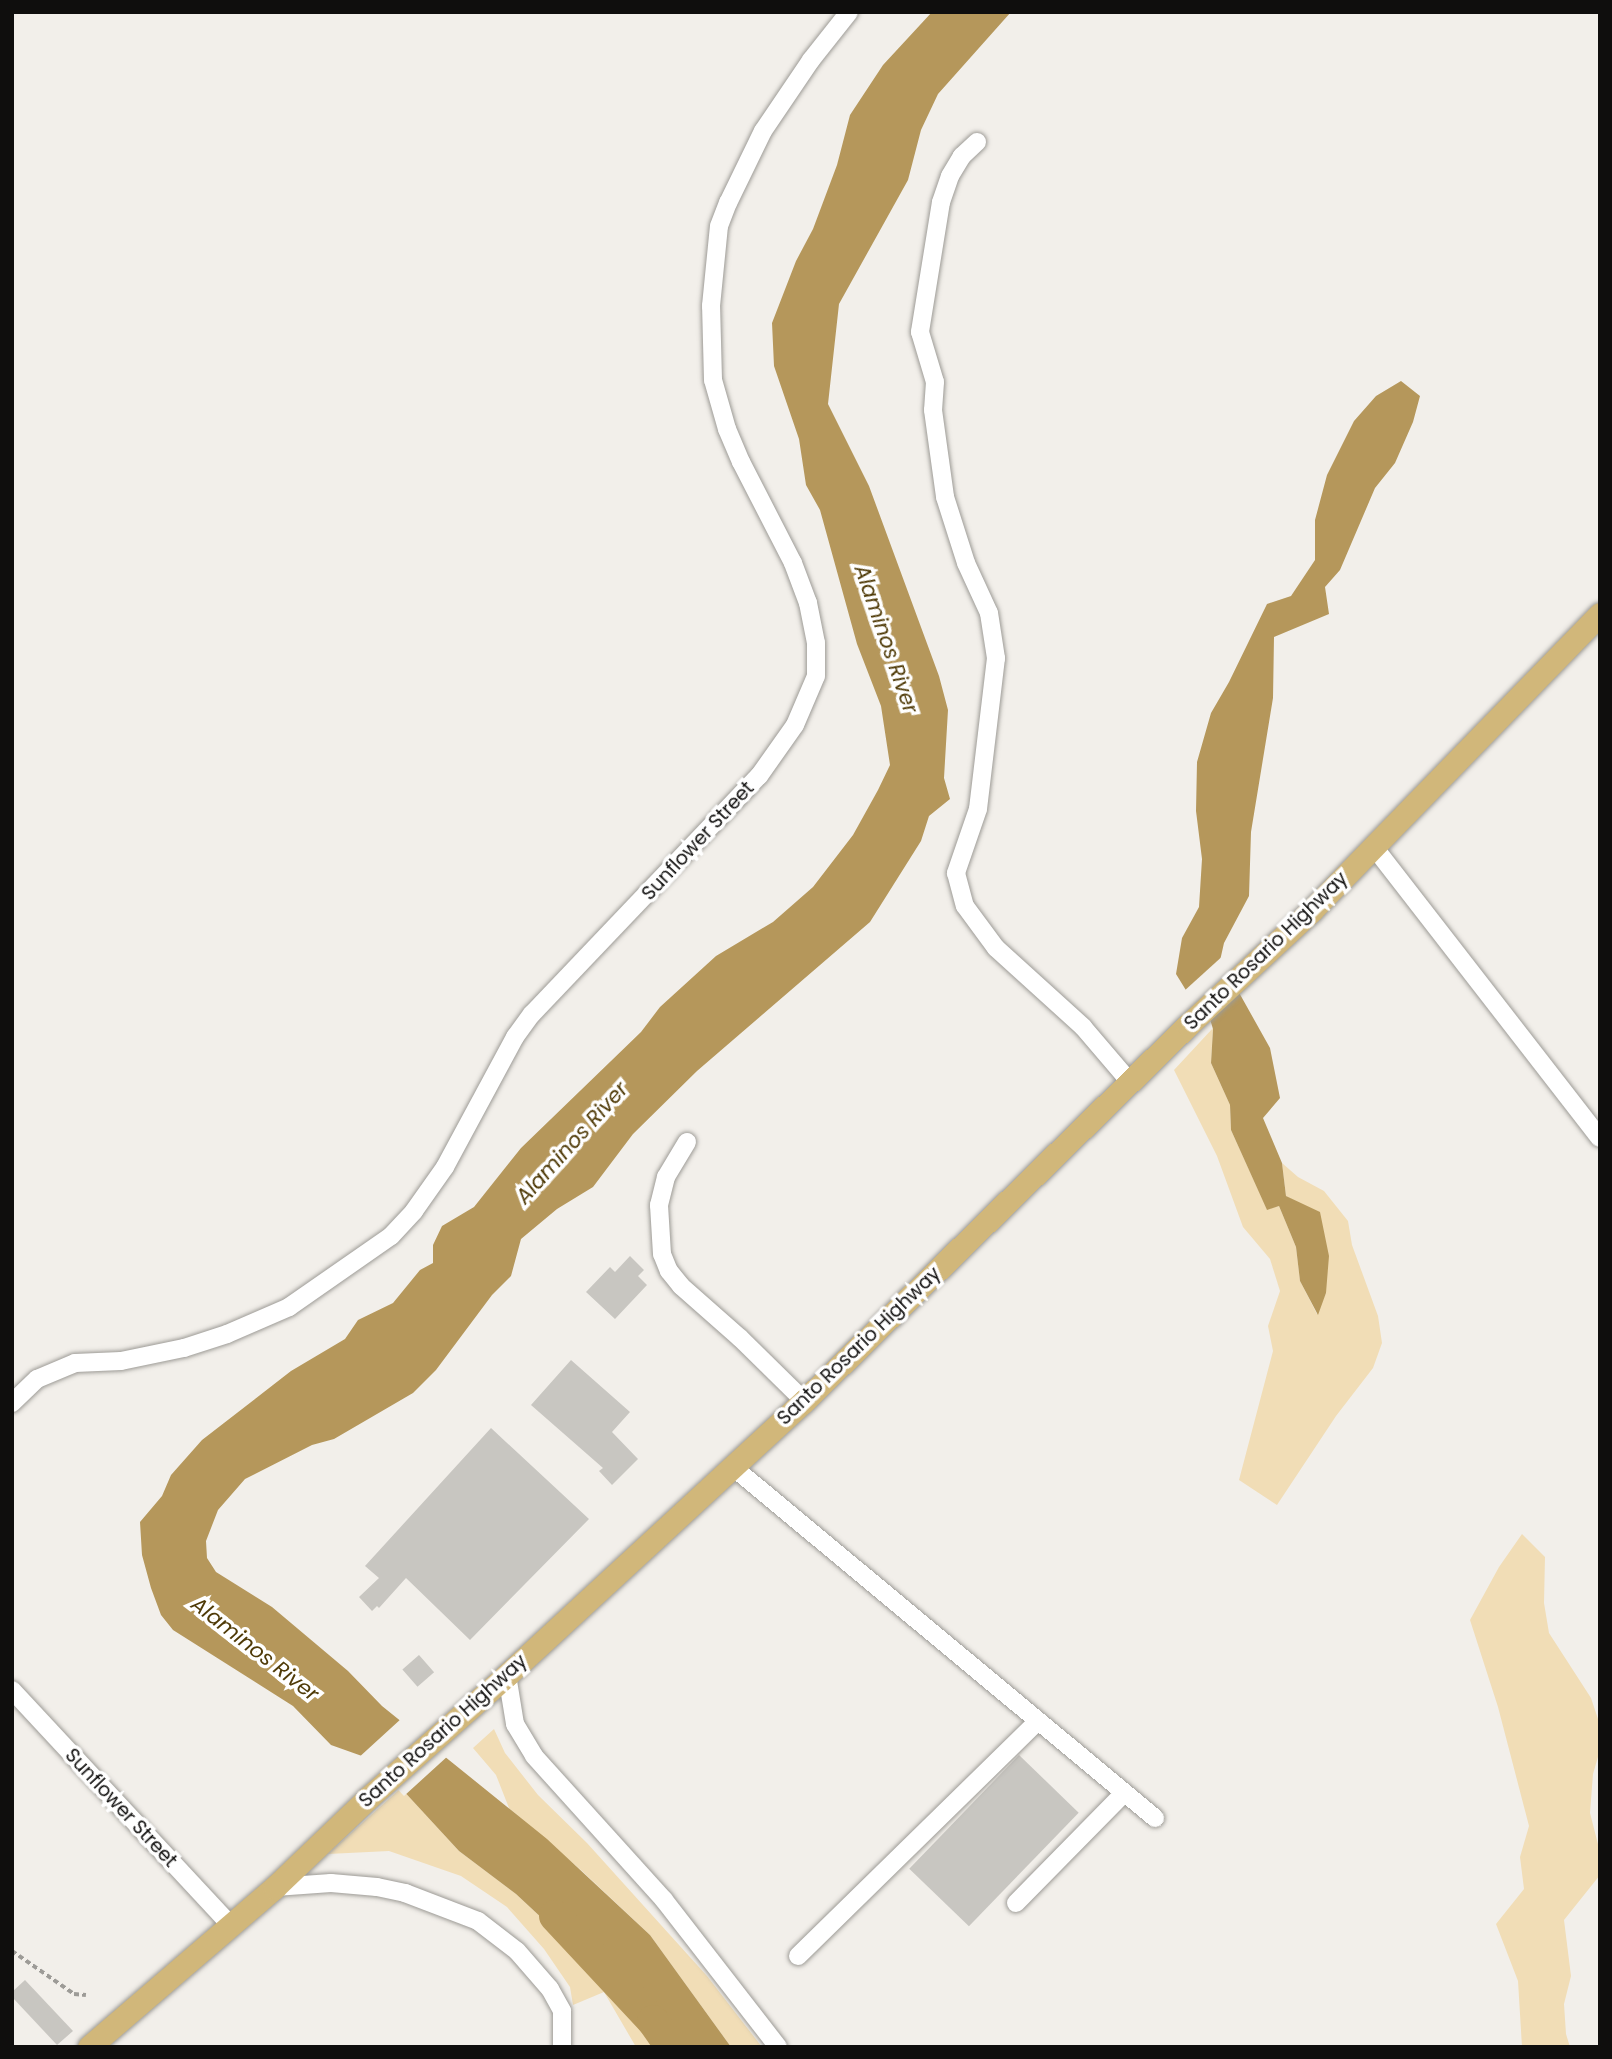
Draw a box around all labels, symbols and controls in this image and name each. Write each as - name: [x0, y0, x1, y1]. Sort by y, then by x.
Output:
- water label: Alaminos River: [849, 562, 923, 716]
- street label: Sunflower Street: [637, 777, 759, 905]
- street label: Santo Rosario Highway: [1180, 867, 1352, 1035]
- water label: Alaminos River: [511, 1077, 633, 1209]
- street label: Santo Rosario Highway: [773, 1262, 945, 1430]
- water label: Alaminos River: [186, 1591, 324, 1707]
- street label: Santo Rosario Highway: [354, 1650, 532, 1812]
- street label: Sunflower Street: [60, 1744, 182, 1872]

